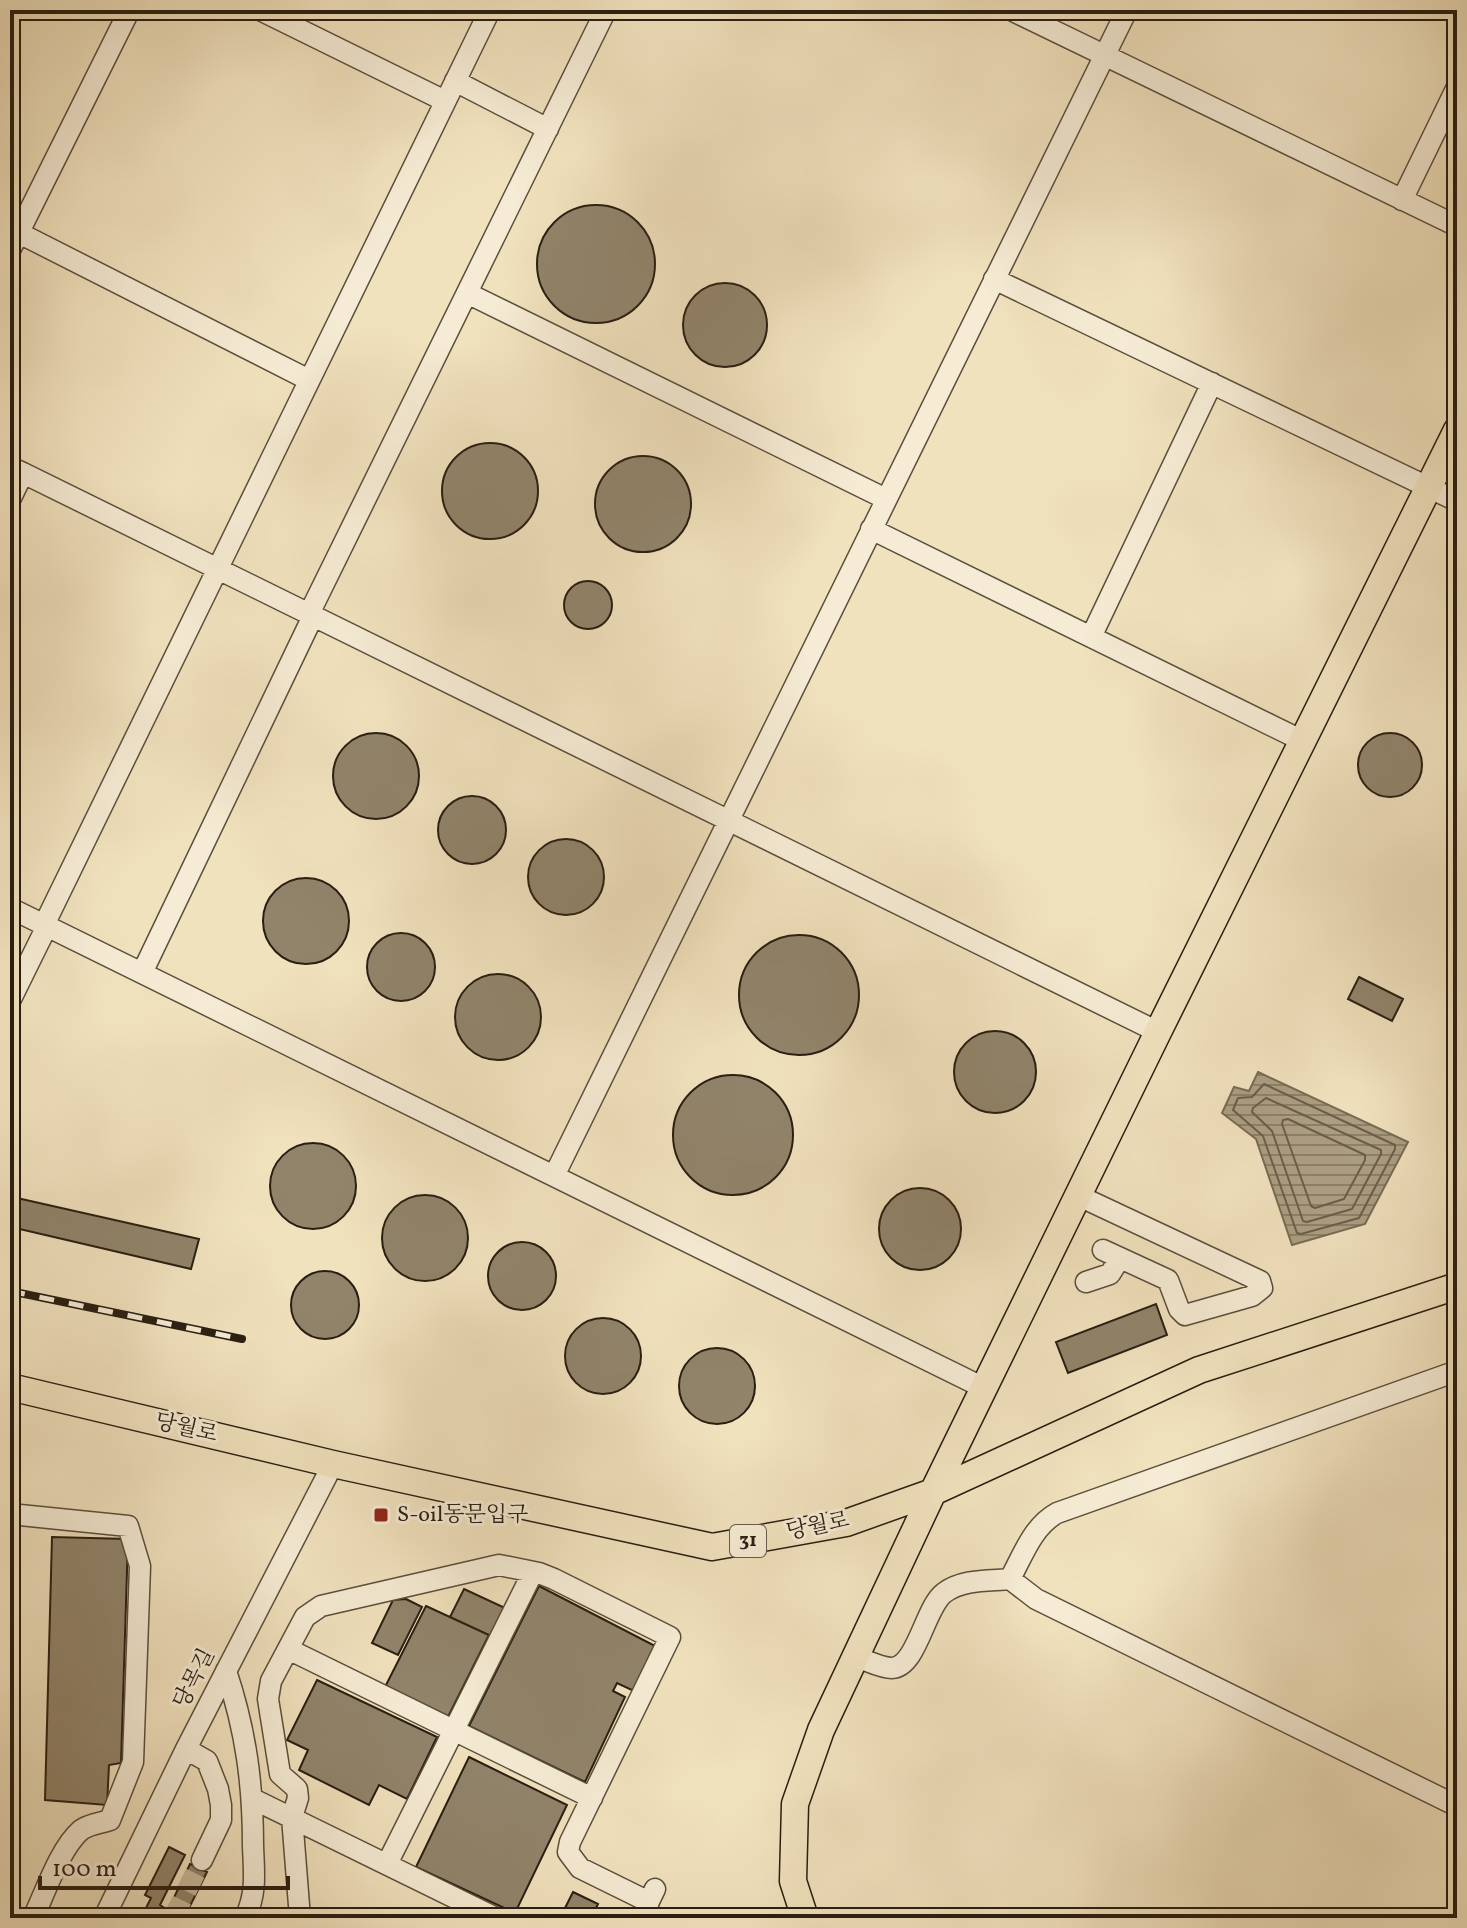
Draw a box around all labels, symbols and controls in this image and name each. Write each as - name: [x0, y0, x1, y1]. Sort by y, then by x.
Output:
- street label: 당월로: [151, 1407, 221, 1451]
- place label: S-oil동문입구: [397, 1500, 528, 1531]
- street label: 당월로: [784, 1505, 852, 1549]
- marker: S-oil동문입구: [372, 1506, 390, 1524]
- road number: 31: [730, 1525, 766, 1557]
- street label: 당목길: [167, 1644, 223, 1714]
- scale bar: [40, 1840, 288, 1890]
- text: 100 m: [52, 1853, 117, 1887]

